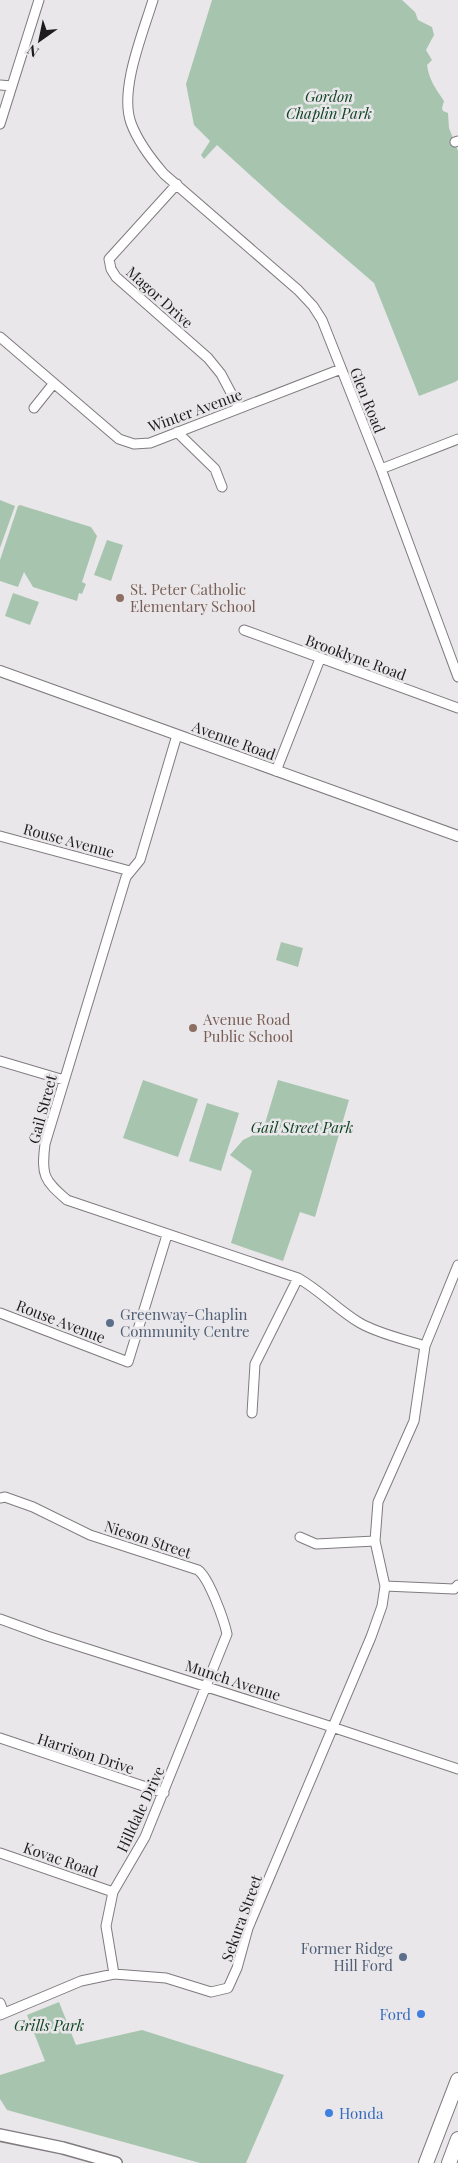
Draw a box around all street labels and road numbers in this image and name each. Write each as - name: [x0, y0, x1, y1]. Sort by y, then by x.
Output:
- street label: Magor Drive: [122, 262, 198, 332]
- street label: Glen Road: [346, 364, 390, 436]
- street label: Winter Avenue: [144, 384, 245, 437]
- street label: Brooklyne Road: [303, 629, 409, 685]
- street label: Avenue Road: [189, 715, 279, 764]
- street label: Rouse Avenue: [21, 818, 117, 862]
- street label: Gail Street: [23, 1072, 61, 1146]
- street label: Rouse Avenue: [14, 1295, 108, 1347]
- street label: Nieson Street: [102, 1516, 195, 1563]
- street label: Munch Avenue: [183, 1655, 283, 1705]
- street label: Harrison Drive: [35, 1728, 137, 1778]
- street label: Hilldale Drive: [111, 1763, 169, 1855]
- street label: Kovac Road: [21, 1837, 101, 1881]
- street label: Sekura Street: [216, 1871, 266, 1964]

